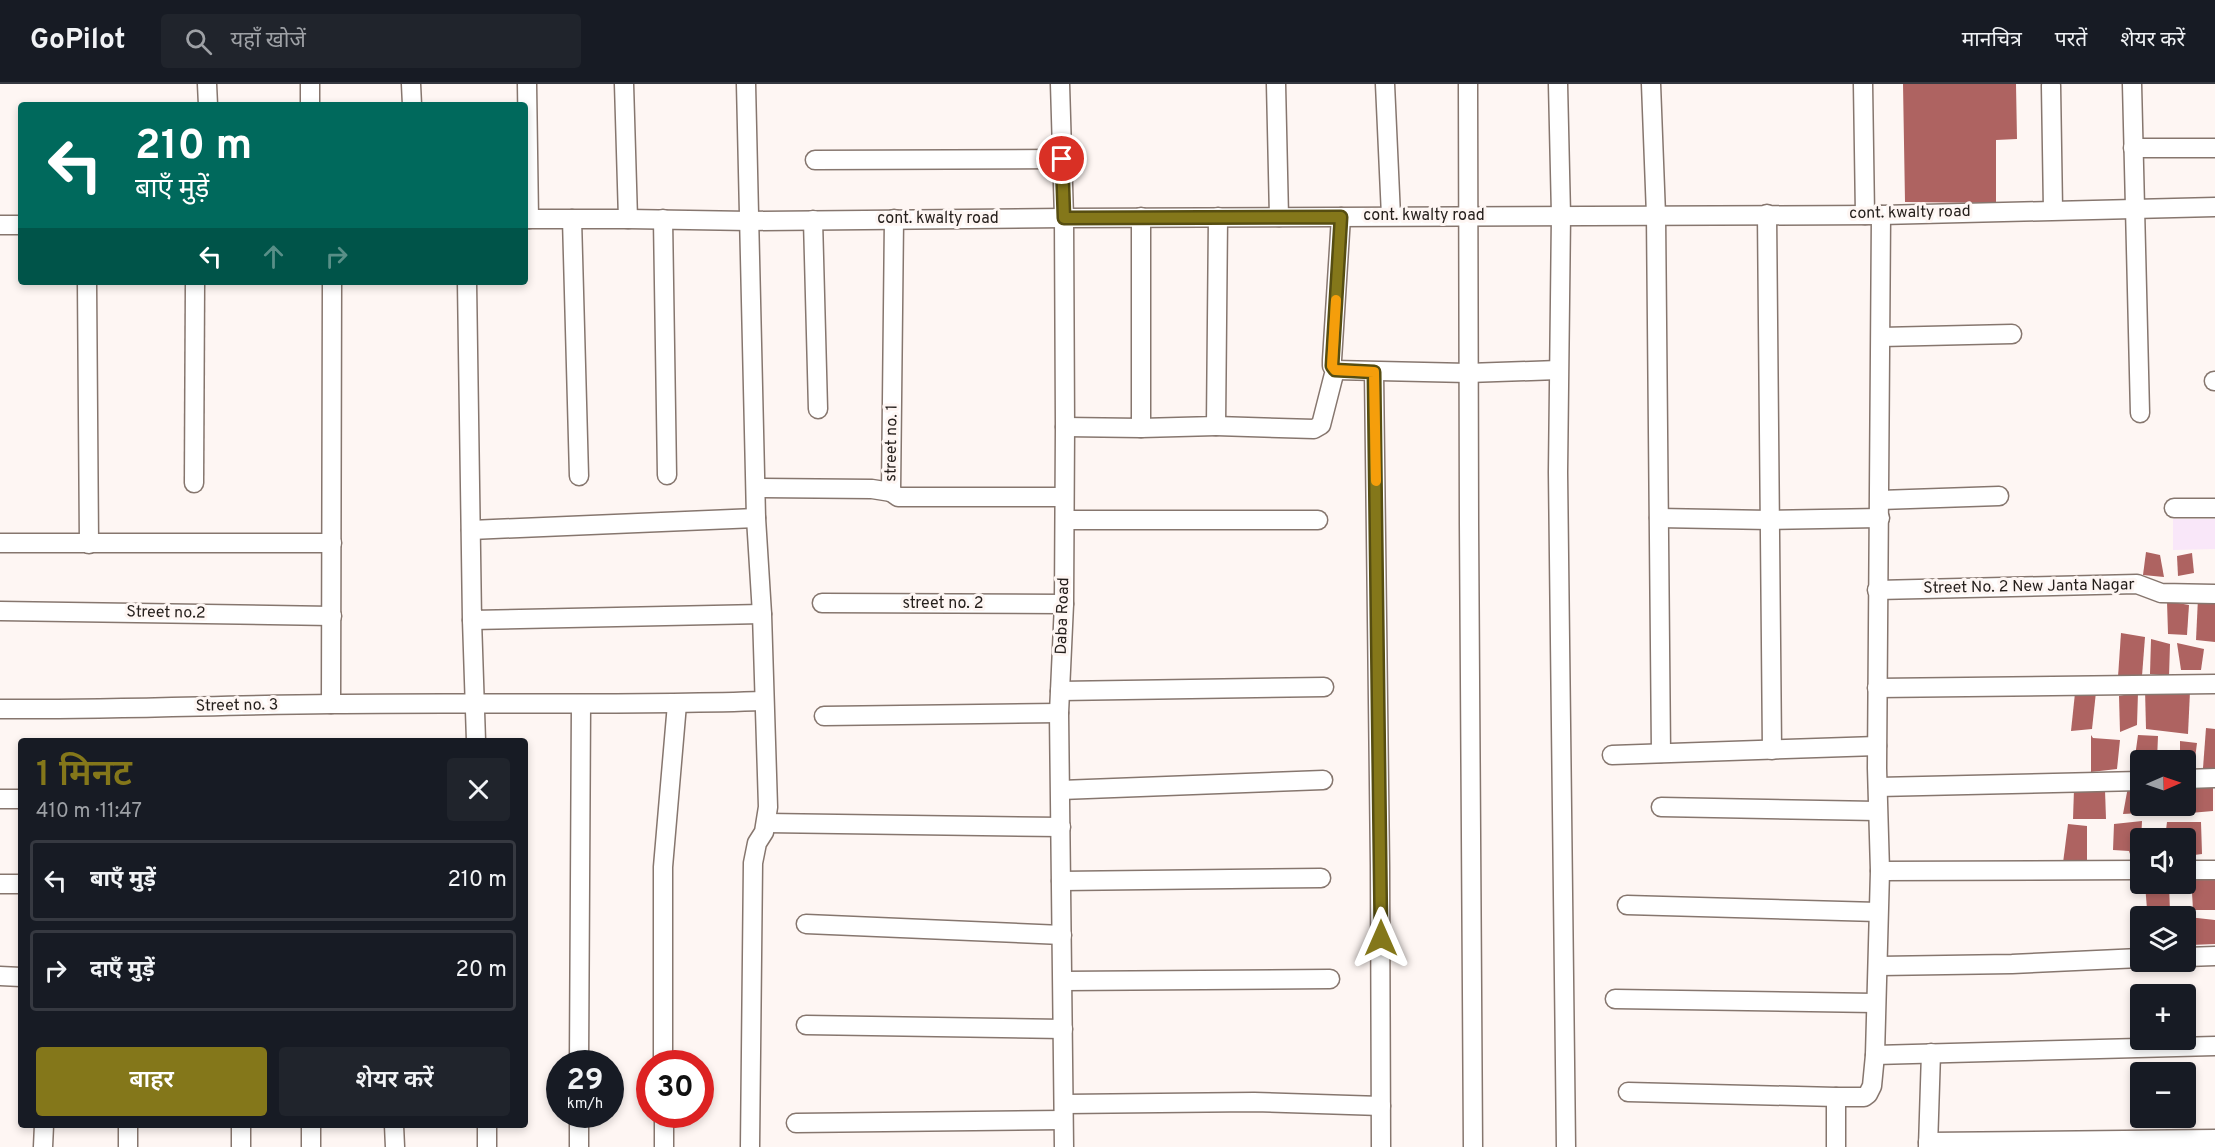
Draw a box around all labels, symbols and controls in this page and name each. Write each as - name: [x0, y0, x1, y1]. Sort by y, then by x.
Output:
- search box: [161, 14, 581, 68]
- text: GoPilot: [30, 23, 125, 59]
- icon: search: [182, 25, 215, 58]
- text: मानचित्र: [1962, 27, 2022, 54]
- text: परतें: [2055, 27, 2087, 54]
- text: शेयर करें: [2120, 27, 2185, 54]
- text: यहाँ खोजें: [230, 28, 306, 55]
- text: 210 m: [135, 121, 252, 174]
- icon: left: [36, 126, 114, 204]
- pin: [1036, 133, 1087, 184]
- icon: arrive: [1045, 142, 1078, 175]
- text: बाएँ मुड़ें: [135, 173, 209, 207]
- street label: cont. kwalty road: [1849, 202, 1971, 224]
- street label: cont. kwalty road: [1363, 206, 1485, 226]
- street label: cont. kwalty road: [877, 209, 999, 229]
- icon: left: [194, 240, 227, 273]
- icon: ahead: [257, 240, 290, 273]
- icon: right: [320, 240, 353, 273]
- street label: street no. 1: [881, 404, 903, 482]
- street label: Street No. 2 New Janta Nagar: [1923, 575, 2135, 599]
- street label: Daba Road: [1052, 577, 1074, 655]
- street label: street no. 2: [903, 594, 983, 614]
- street label: Street no.2: [126, 602, 206, 624]
- street label: Street no. 3: [195, 695, 279, 717]
- north arrow: [2130, 750, 2196, 816]
- map controls: [2130, 750, 2196, 1128]
- text: 1 मिनट: [36, 753, 132, 799]
- button: close: [447, 758, 510, 821]
- text: 410 m · 11:47: [36, 799, 142, 825]
- button: sound: [2130, 828, 2196, 894]
- icon: left: [39, 864, 72, 897]
- text: बाएँ मुड़ें: [90, 867, 156, 894]
- text: 210 m: [447, 867, 507, 894]
- position arrow: [1349, 906, 1413, 970]
- button: layers: [2130, 906, 2196, 972]
- icon: right: [39, 954, 72, 987]
- text: दाएँ मुड़ें: [90, 957, 155, 984]
- text: 20 m: [456, 957, 507, 984]
- button: +: [2130, 984, 2196, 1050]
- button: बाहर: [36, 1047, 267, 1116]
- button: शेयर करें: [279, 1047, 510, 1116]
- speed limit sign: 30: [636, 1050, 714, 1128]
- button: −: [2130, 1062, 2196, 1128]
- text: 29: [567, 1063, 603, 1100]
- text: km/h: [567, 1095, 603, 1114]

